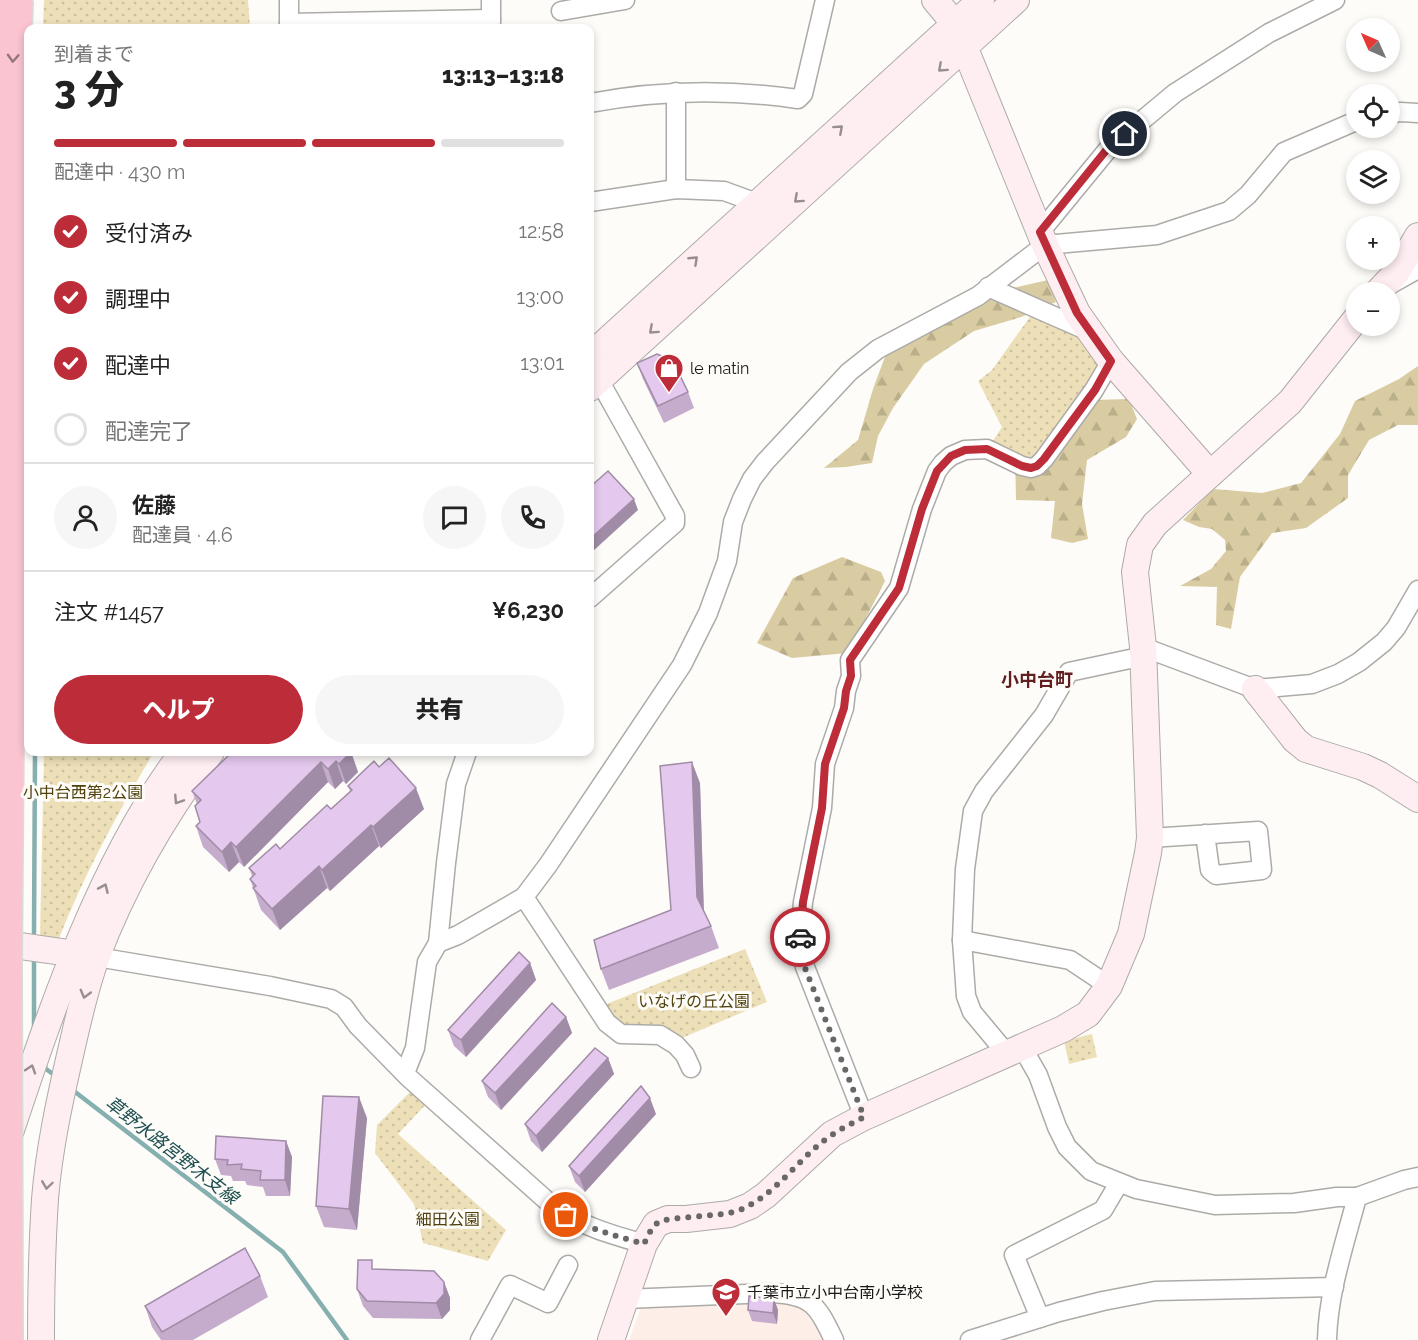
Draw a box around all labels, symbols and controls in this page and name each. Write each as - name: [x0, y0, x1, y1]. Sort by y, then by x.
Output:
- north arrow: [1346, 18, 1400, 72]
- map controls: [1346, 18, 1400, 336]
- text: 到着まで: [54, 42, 134, 66]
- one-way arrow: [7, 54, 19, 63]
- one-way arrow: [938, 61, 949, 72]
- text: 13:13–13:18: [442, 62, 564, 88]
- text: 3 分: [54, 66, 124, 112]
- button: locate: [1346, 84, 1400, 138]
- pin: [1099, 108, 1150, 159]
- icon: home: [1108, 117, 1141, 150]
- one-way arrow: [832, 125, 843, 136]
- button: layers: [1346, 150, 1400, 204]
- text: 配達中 · 430 m: [54, 160, 185, 184]
- one-way arrow: [794, 192, 804, 203]
- icon: check: [54, 215, 87, 248]
- button: +: [1346, 216, 1400, 270]
- text: 12:58: [519, 219, 564, 243]
- text: 受付済み: [105, 220, 193, 246]
- one-way arrow: [688, 256, 698, 267]
- icon: check: [54, 281, 87, 314]
- button: −: [1346, 282, 1400, 336]
- text: 13:00: [517, 285, 564, 309]
- text: 調理中: [105, 286, 171, 312]
- one-way arrow: [650, 323, 660, 334]
- icon: check: [54, 347, 87, 380]
- text: 13:01: [520, 351, 564, 375]
- text: 配達中: [105, 352, 171, 378]
- shop icon: le matin: [653, 352, 685, 394]
- place label: le matin: [690, 359, 749, 378]
- text: 配達完了: [105, 418, 193, 444]
- button: person: [54, 486, 117, 549]
- button: chat: [423, 486, 486, 549]
- button: phone: [501, 486, 564, 549]
- text: 佐藤: [132, 492, 176, 518]
- text: 配達員 · 4.6: [132, 523, 233, 547]
- text: ¥6,230: [492, 597, 564, 623]
- text: 注文 #1457: [54, 599, 164, 625]
- district label: 小中台町: [1001, 669, 1073, 690]
- button: ヘルプ: [54, 675, 303, 744]
- button: 共有: [315, 675, 564, 744]
- park label: 小中台西第2公園: [23, 783, 143, 802]
- one-way arrow: [173, 794, 185, 804]
- one-way arrow: [96, 883, 108, 894]
- courier: [770, 907, 830, 967]
- icon: car: [784, 921, 817, 954]
- one-way arrow: [80, 988, 92, 999]
- park label: いなげの丘公園: [638, 992, 750, 1011]
- one-way arrow: [24, 1064, 37, 1075]
- water label: 草野水路宮野木支線: [102, 1092, 244, 1209]
- one-way arrow: [42, 1180, 54, 1190]
- pin: [540, 1189, 591, 1240]
- icon: bag: [549, 1198, 582, 1231]
- park label: 細田公園: [416, 1210, 480, 1229]
- school or university icon: 千葉市立小中台南小学校: [710, 1276, 742, 1318]
- place label: 千葉市立小中台南小学校: [747, 1283, 923, 1302]

